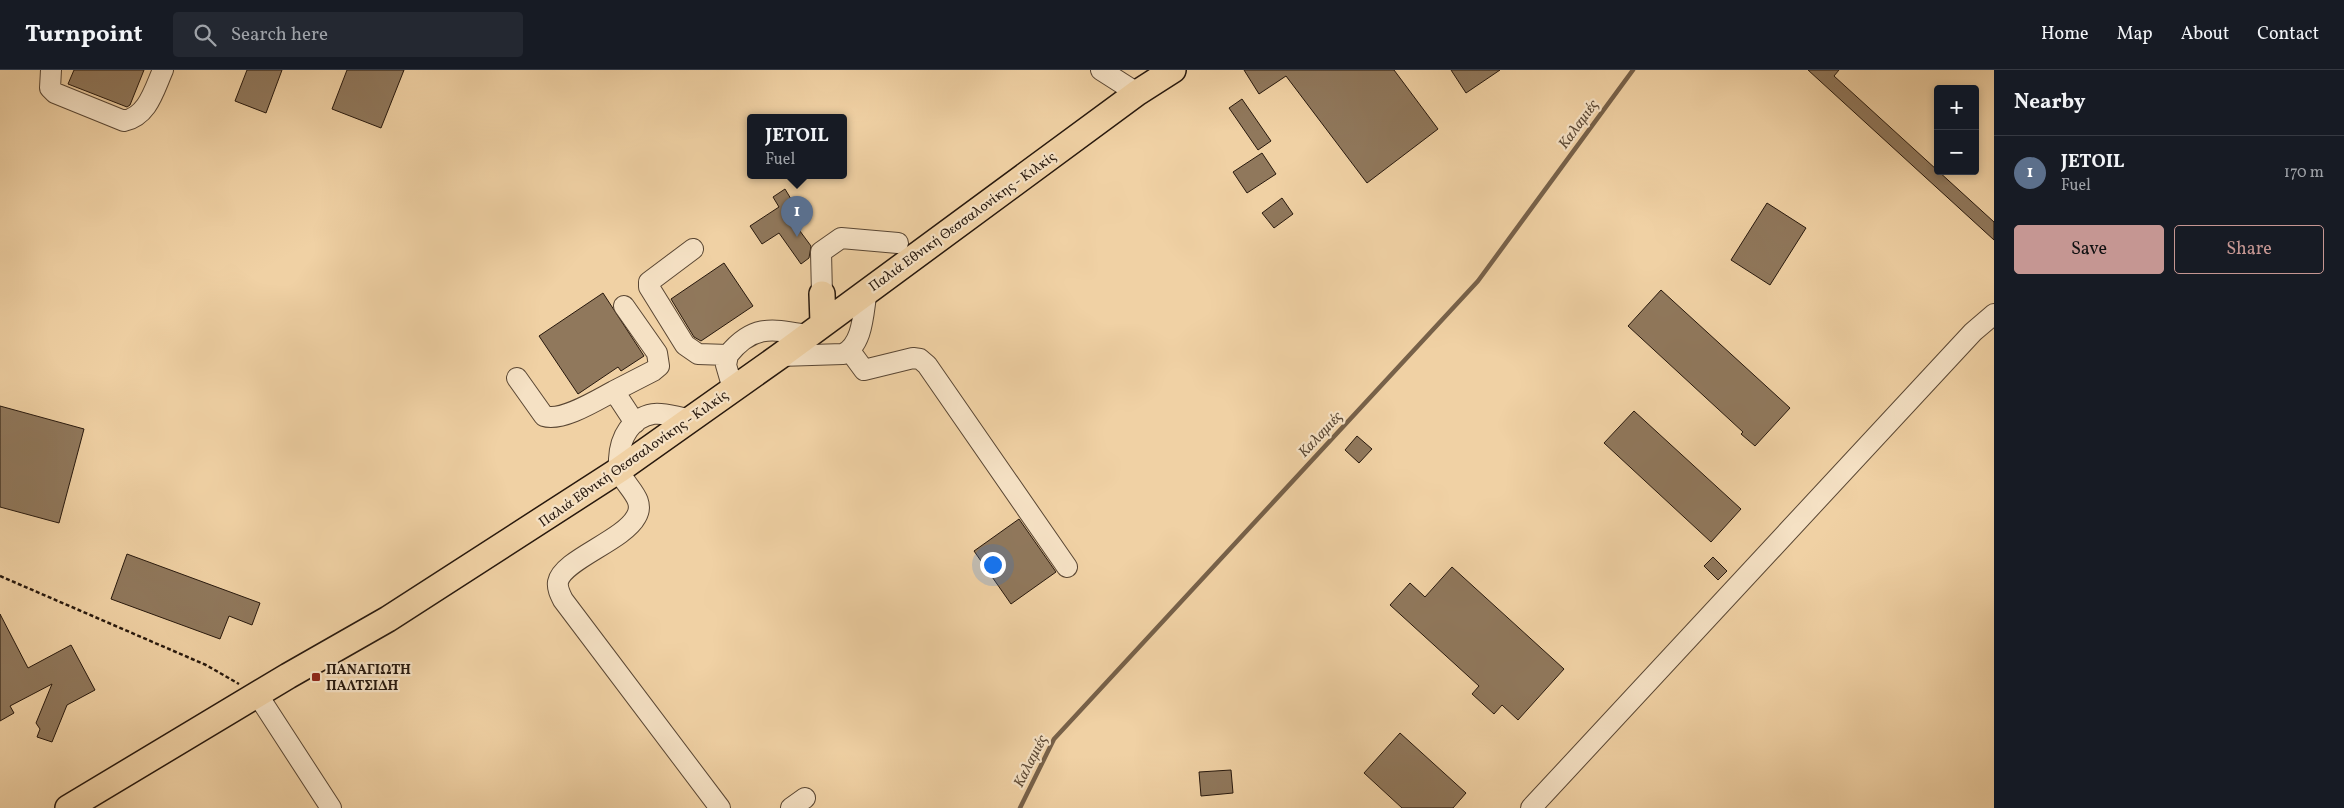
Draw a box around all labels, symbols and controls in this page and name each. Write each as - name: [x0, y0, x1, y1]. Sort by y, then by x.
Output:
- search box: [173, 12, 523, 57]
- text: Turnpoint: [25, 18, 143, 52]
- icon: search: [191, 21, 219, 49]
- text: Search here: [231, 22, 328, 48]
- text: Home: [2041, 22, 2089, 47]
- text: Map: [2117, 22, 2153, 47]
- text: About: [2181, 22, 2229, 47]
- text: Contact: [2257, 22, 2319, 47]
- map controls: [1934, 85, 1979, 175]
- button: +: [1934, 85, 1979, 130]
- text: Nearby: [2014, 88, 2085, 117]
- water label: Καλαμιές: [1554, 96, 1604, 154]
- popup: [747, 114, 847, 179]
- text: JETOIL: [765, 123, 829, 149]
- button: −: [1934, 130, 1979, 175]
- street label: Παλιά Εθνική Θεσσαλονίκης - Κιλκίς: [865, 148, 1060, 297]
- text: Fuel: [765, 149, 795, 171]
- text: JETOIL: [2061, 149, 2124, 175]
- text: 1: [2027, 162, 2033, 184]
- text: 170 m: [2284, 162, 2324, 184]
- text: Fuel: [2061, 175, 2091, 197]
- pin: 1: [781, 196, 813, 237]
- button: Save: [2014, 225, 2164, 274]
- button: Share: [2174, 225, 2324, 274]
- street label: Παλιά Εθνική Θεσσαλονίκης - Κιλκίς: [535, 386, 732, 532]
- water label: Καλαμιές: [1294, 407, 1348, 463]
- your location: [980, 552, 1006, 578]
- place label: ΠΑΝΑΓΙΩΤΗ ΠΑΛΤΣΙΔΗ: [326, 661, 411, 696]
- marker: ΠΑΝΑΓΙΩΤΗ ΠΑΛΤΣΙΔΗ: [310, 671, 322, 683]
- water label: Καλαμιές: [1009, 732, 1053, 792]

